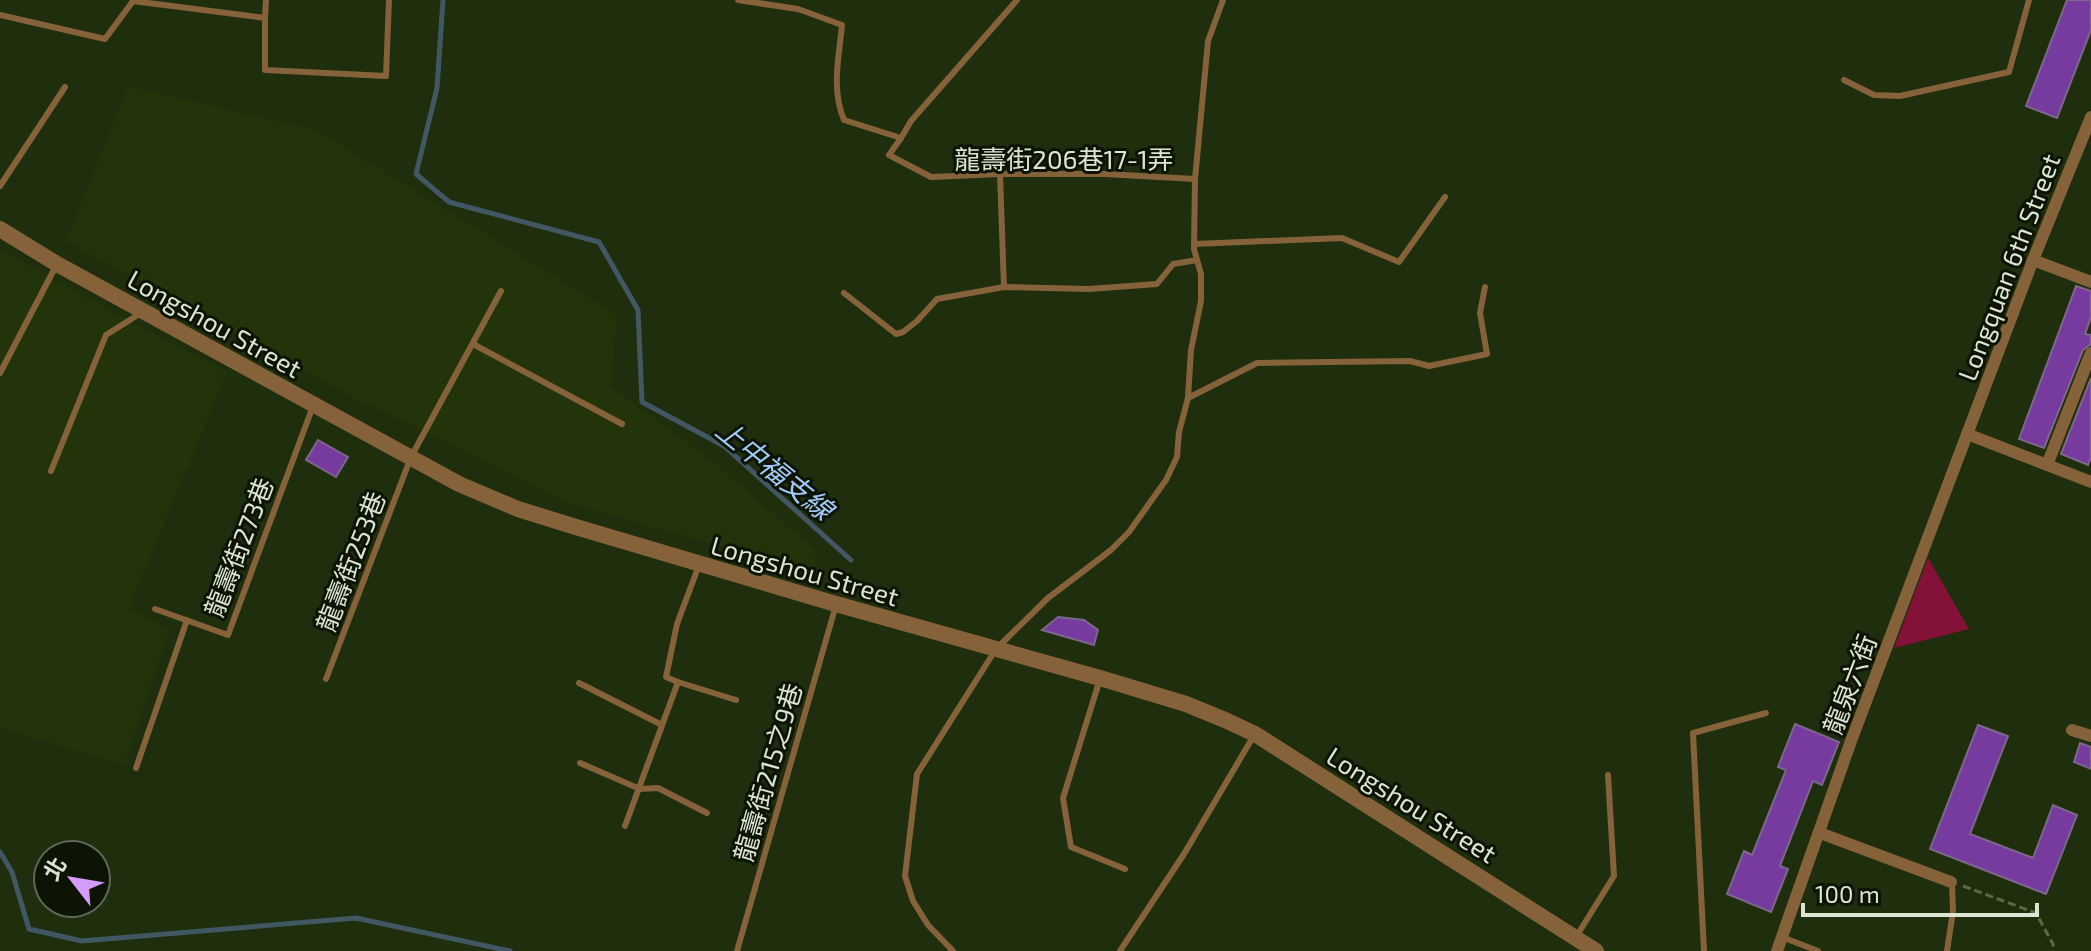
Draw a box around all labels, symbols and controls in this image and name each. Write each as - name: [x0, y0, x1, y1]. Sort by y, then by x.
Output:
- street label: 龍壽街206巷17-1弄: [954, 143, 1174, 174]
- street label: Longquan 6th Street: [1950, 149, 2066, 385]
- street label: Longshou Street: [123, 263, 307, 384]
- water label: 上中福支線: [710, 412, 842, 528]
- street label: 龍壽街273巷: [197, 473, 279, 621]
- street label: 龍壽街253巷: [309, 487, 391, 635]
- street label: Longshou Street: [708, 528, 902, 612]
- street label: 龍泉六街: [1816, 630, 1882, 738]
- street label: 龍壽街215之9巷: [727, 679, 807, 865]
- street label: Longshou Street: [1322, 740, 1502, 869]
- north arrow: [32, 839, 112, 919]
- text: 北: [37, 852, 71, 884]
- scale bar: [1803, 867, 2037, 917]
- text: 100 m: [1815, 879, 1880, 908]

